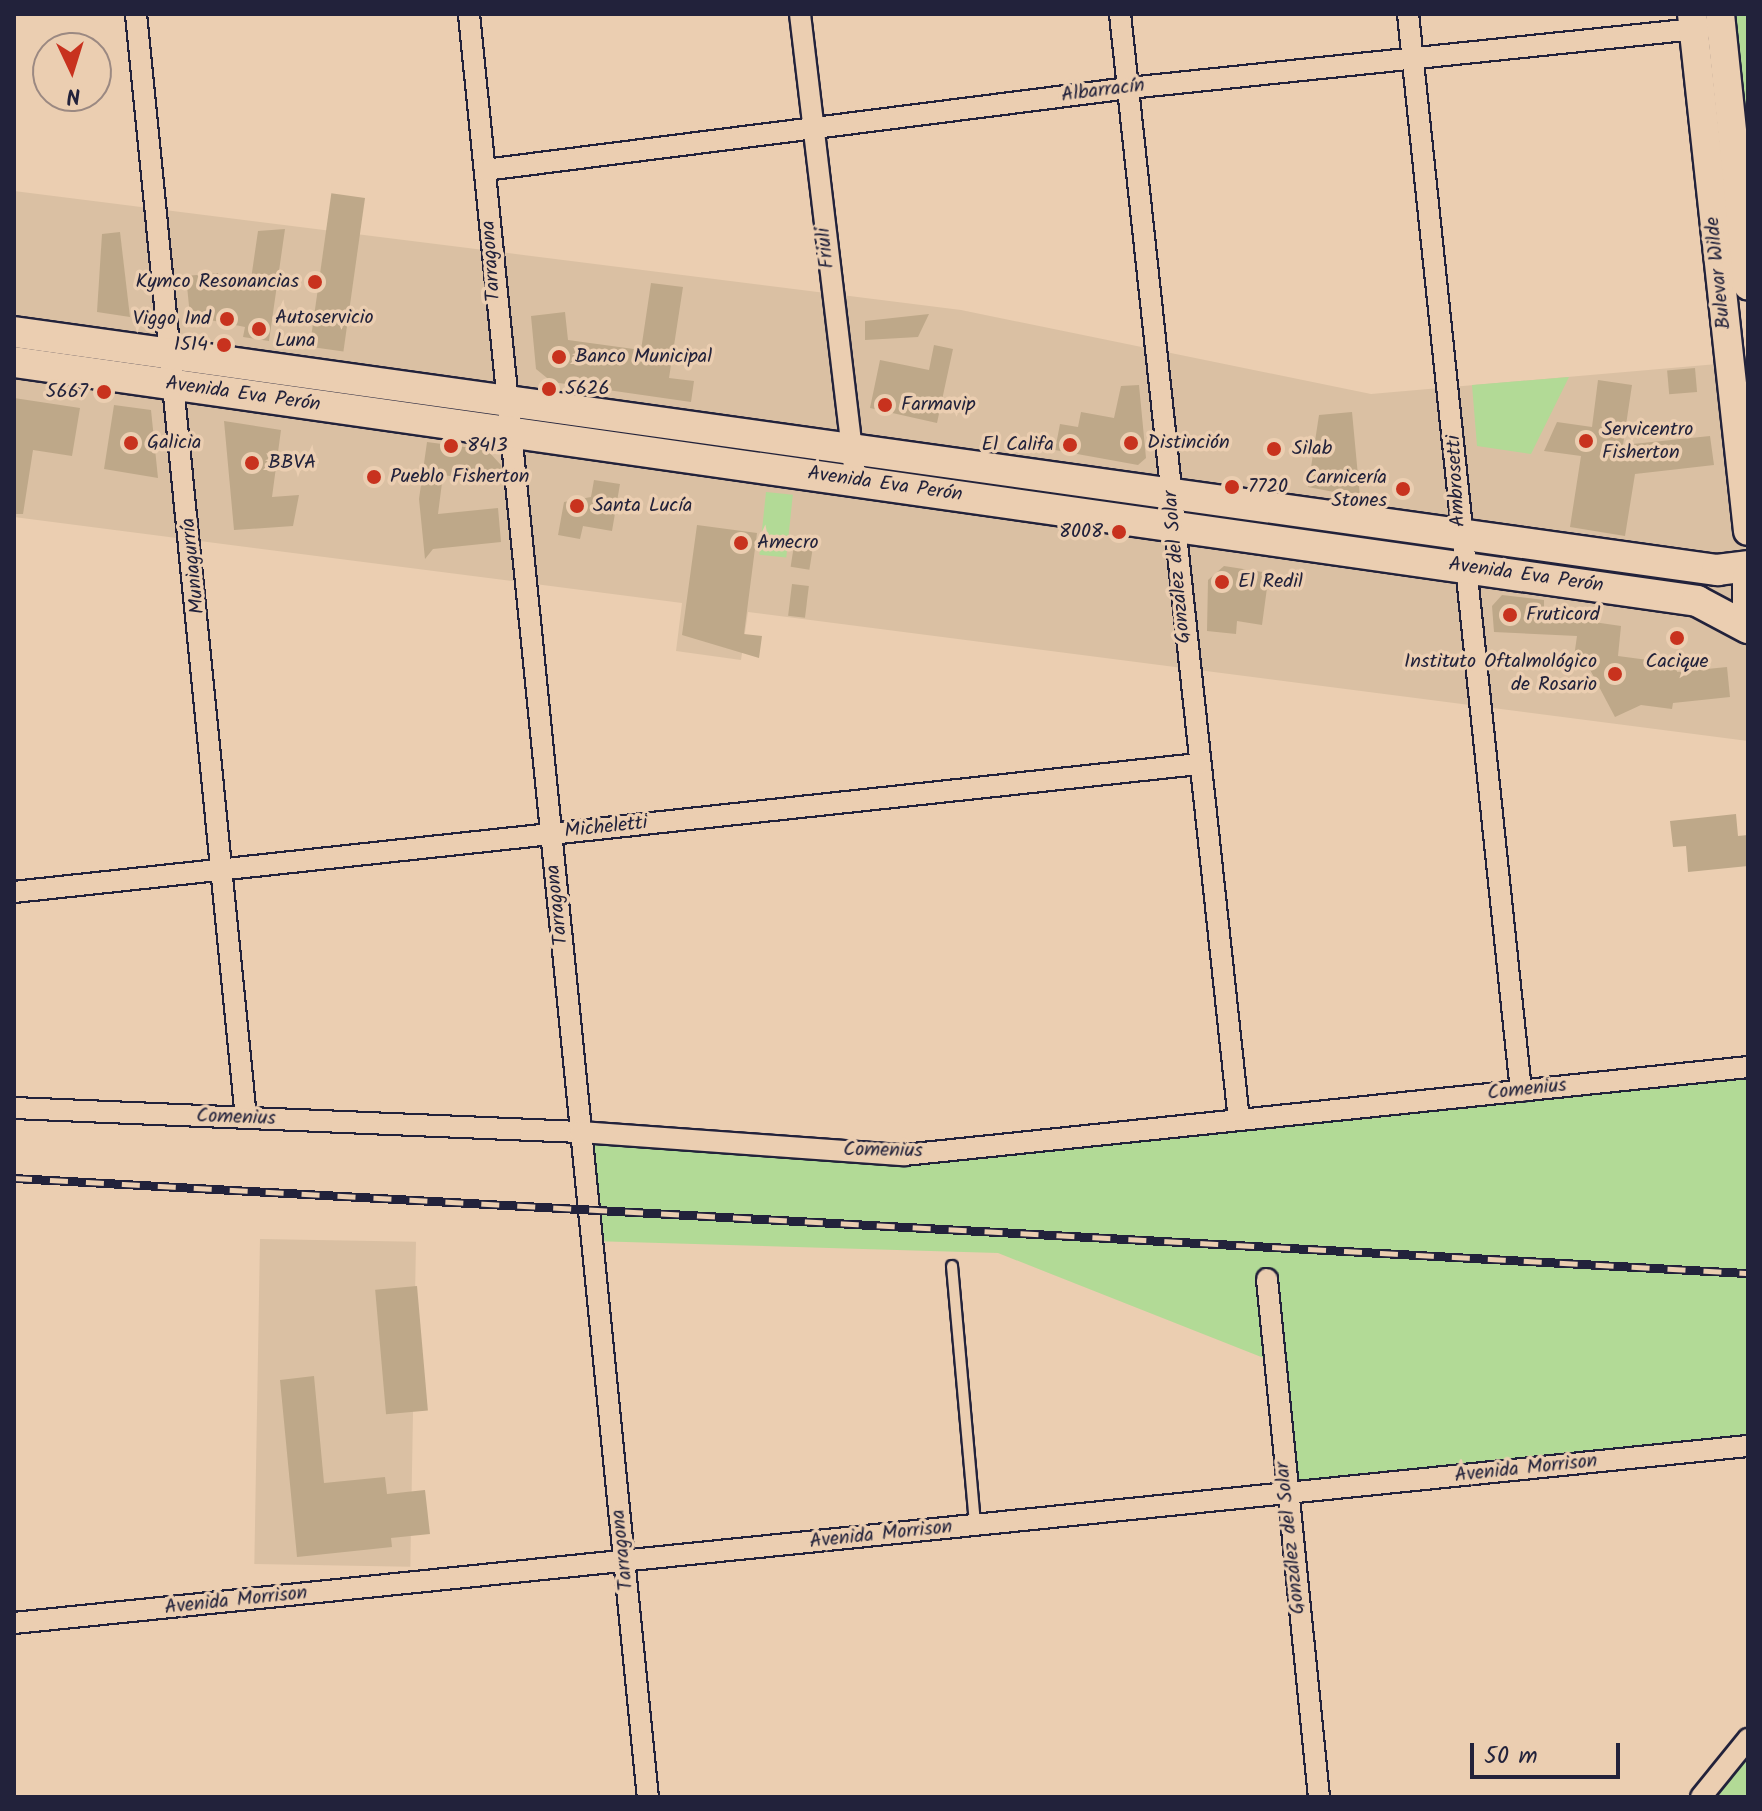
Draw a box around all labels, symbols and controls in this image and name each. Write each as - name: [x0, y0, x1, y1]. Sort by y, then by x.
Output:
- north arrow: [32, 32, 112, 112]
- street label: Albarracín: [1060, 74, 1146, 108]
- text: N: [65, 77, 82, 112]
- street label: Bulevar Wilde: [1701, 216, 1737, 330]
- street label: Tarragona: [477, 220, 507, 302]
- street label: Friuli: [812, 226, 840, 270]
- place label: Kymco Resonancias: [135, 270, 299, 294]
- marker: Kymco Resonancias: [306, 273, 324, 291]
- place label: Autoservicio Luna: [275, 306, 374, 353]
- place label: Viggo Ind: [133, 307, 211, 331]
- marker: Viggo Ind: [218, 310, 236, 328]
- marker: Autoservicio Luna: [250, 320, 268, 338]
- place label: 1514: [174, 333, 208, 357]
- marker: 1514: [215, 336, 233, 354]
- place label: Banco Municipal: [575, 345, 712, 369]
- marker: Banco Municipal: [550, 348, 568, 366]
- street label: Avenida Eva Perón: [164, 372, 322, 418]
- place label: 5626: [565, 377, 610, 401]
- place label: 5667: [46, 380, 88, 404]
- marker: 5626: [540, 380, 558, 398]
- marker: 5667: [95, 383, 113, 401]
- place label: Farmavip: [901, 393, 976, 417]
- marker: Farmavip: [876, 396, 894, 414]
- place label: Servicentro Fisherton: [1602, 418, 1693, 465]
- place label: Galicia: [147, 431, 201, 455]
- place label: Distinción: [1147, 431, 1230, 455]
- marker: Servicentro Fisherton: [1577, 432, 1595, 450]
- place label: El Califa: [981, 433, 1054, 457]
- marker: Galicia: [122, 434, 140, 452]
- place label: 8413: [467, 434, 508, 458]
- marker: Distinción: [1122, 434, 1140, 452]
- street label: Ambrosetti: [1443, 434, 1471, 528]
- marker: El Califa: [1061, 436, 1079, 454]
- marker: 8413: [442, 437, 460, 455]
- place label: Silab: [1292, 437, 1332, 461]
- marker: Silab: [1263, 438, 1285, 460]
- place label: BBVA: [268, 451, 316, 475]
- marker: BBVA: [243, 454, 261, 472]
- street label: Avenida Eva Perón: [806, 462, 964, 508]
- place label: Pueblo Fisherton: [390, 465, 529, 489]
- place label: Carnicería Stones: [1305, 466, 1387, 513]
- marker: Pueblo Fisherton: [365, 468, 383, 486]
- place label: 7720: [1248, 475, 1288, 499]
- marker: 7720: [1223, 478, 1241, 496]
- marker: Carnicería Stones: [1394, 480, 1412, 498]
- street label: González del Solar: [1159, 490, 1197, 644]
- place label: Santa Lucía: [593, 494, 692, 518]
- marker: Santa Lucía: [568, 497, 586, 515]
- street label: Muniagurría: [177, 517, 211, 615]
- place label: 8008: [1059, 520, 1103, 544]
- marker: 8008: [1110, 523, 1128, 541]
- place label: Amecro: [757, 531, 819, 555]
- marker: Amecro: [732, 534, 750, 552]
- street label: Avenida Eva Perón: [1447, 553, 1605, 599]
- place label: El Redil: [1238, 570, 1303, 594]
- marker: El Redil: [1213, 573, 1231, 591]
- place label: Fruticord: [1526, 603, 1600, 627]
- marker: Fruticord: [1501, 606, 1519, 624]
- marker: Cacique: [1668, 629, 1686, 647]
- place label: Instituto Oftalmológico de Rosario: [1404, 650, 1597, 697]
- place label: Cacique: [1645, 650, 1709, 674]
- marker: Instituto Oftalmológico de Rosario: [1604, 663, 1626, 685]
- street label: Micheletti: [563, 812, 649, 844]
- street label: Tarragona: [542, 863, 574, 947]
- street label: Comenius: [1486, 1074, 1568, 1106]
- street label: Comenius: [196, 1105, 276, 1131]
- street label: Comenius: [843, 1138, 923, 1164]
- street label: Avenida Morrison: [1453, 1450, 1599, 1488]
- street label: González del Solar: [1271, 1460, 1311, 1616]
- street label: Tarragona: [607, 1508, 639, 1592]
- street label: Avenida Morrison: [808, 1516, 954, 1554]
- street label: Avenida Morrison: [163, 1582, 309, 1620]
- scale bar: [1474, 1727, 1624, 1777]
- text: 50 m: [1484, 1737, 1538, 1776]

